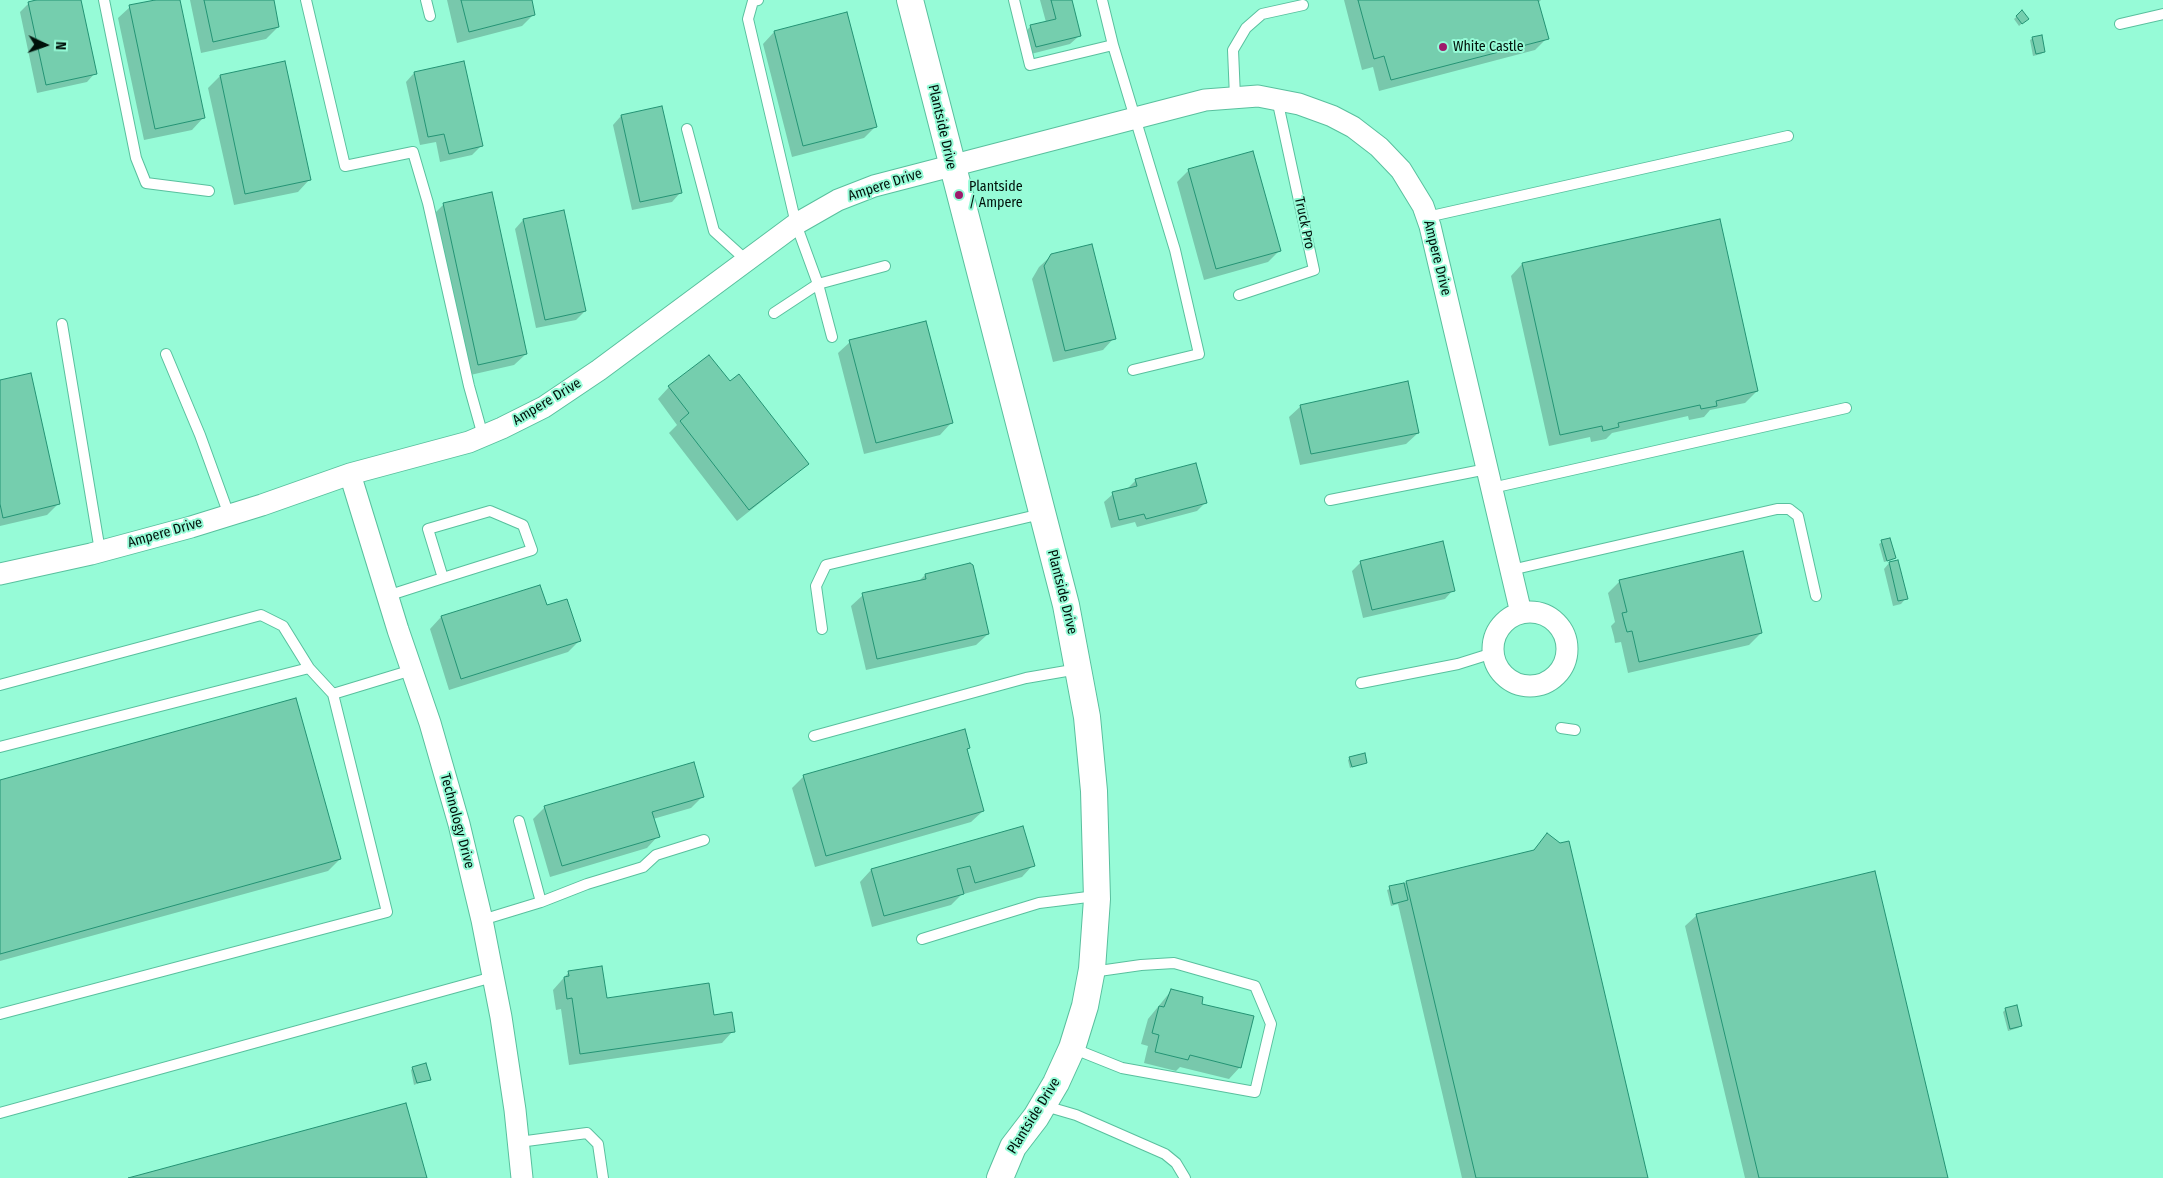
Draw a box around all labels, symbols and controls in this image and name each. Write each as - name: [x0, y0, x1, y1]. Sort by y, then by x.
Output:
- north arrow: [20, 20, 70, 70]
- place label: White Castle: [1453, 39, 1524, 55]
- text: N: [52, 41, 69, 50]
- marker: White Castle: [1437, 41, 1449, 53]
- street label: Plantside Drive: [924, 83, 960, 171]
- street label: Ampere Drive: [846, 165, 924, 205]
- place label: Plantside / Ampere: [969, 179, 1023, 212]
- marker: Plantside / Ampere: [953, 189, 965, 201]
- street label: Truck Pro: [1290, 195, 1318, 251]
- street label: Ampere Drive: [1420, 219, 1454, 297]
- street label: Ampere Drive: [510, 375, 584, 429]
- street label: Ampere Drive: [126, 514, 204, 552]
- street label: Plantside Drive: [1043, 548, 1081, 636]
- street label: Technology Drive: [436, 772, 478, 870]
- street label: Plantside Drive: [1004, 1075, 1064, 1157]

